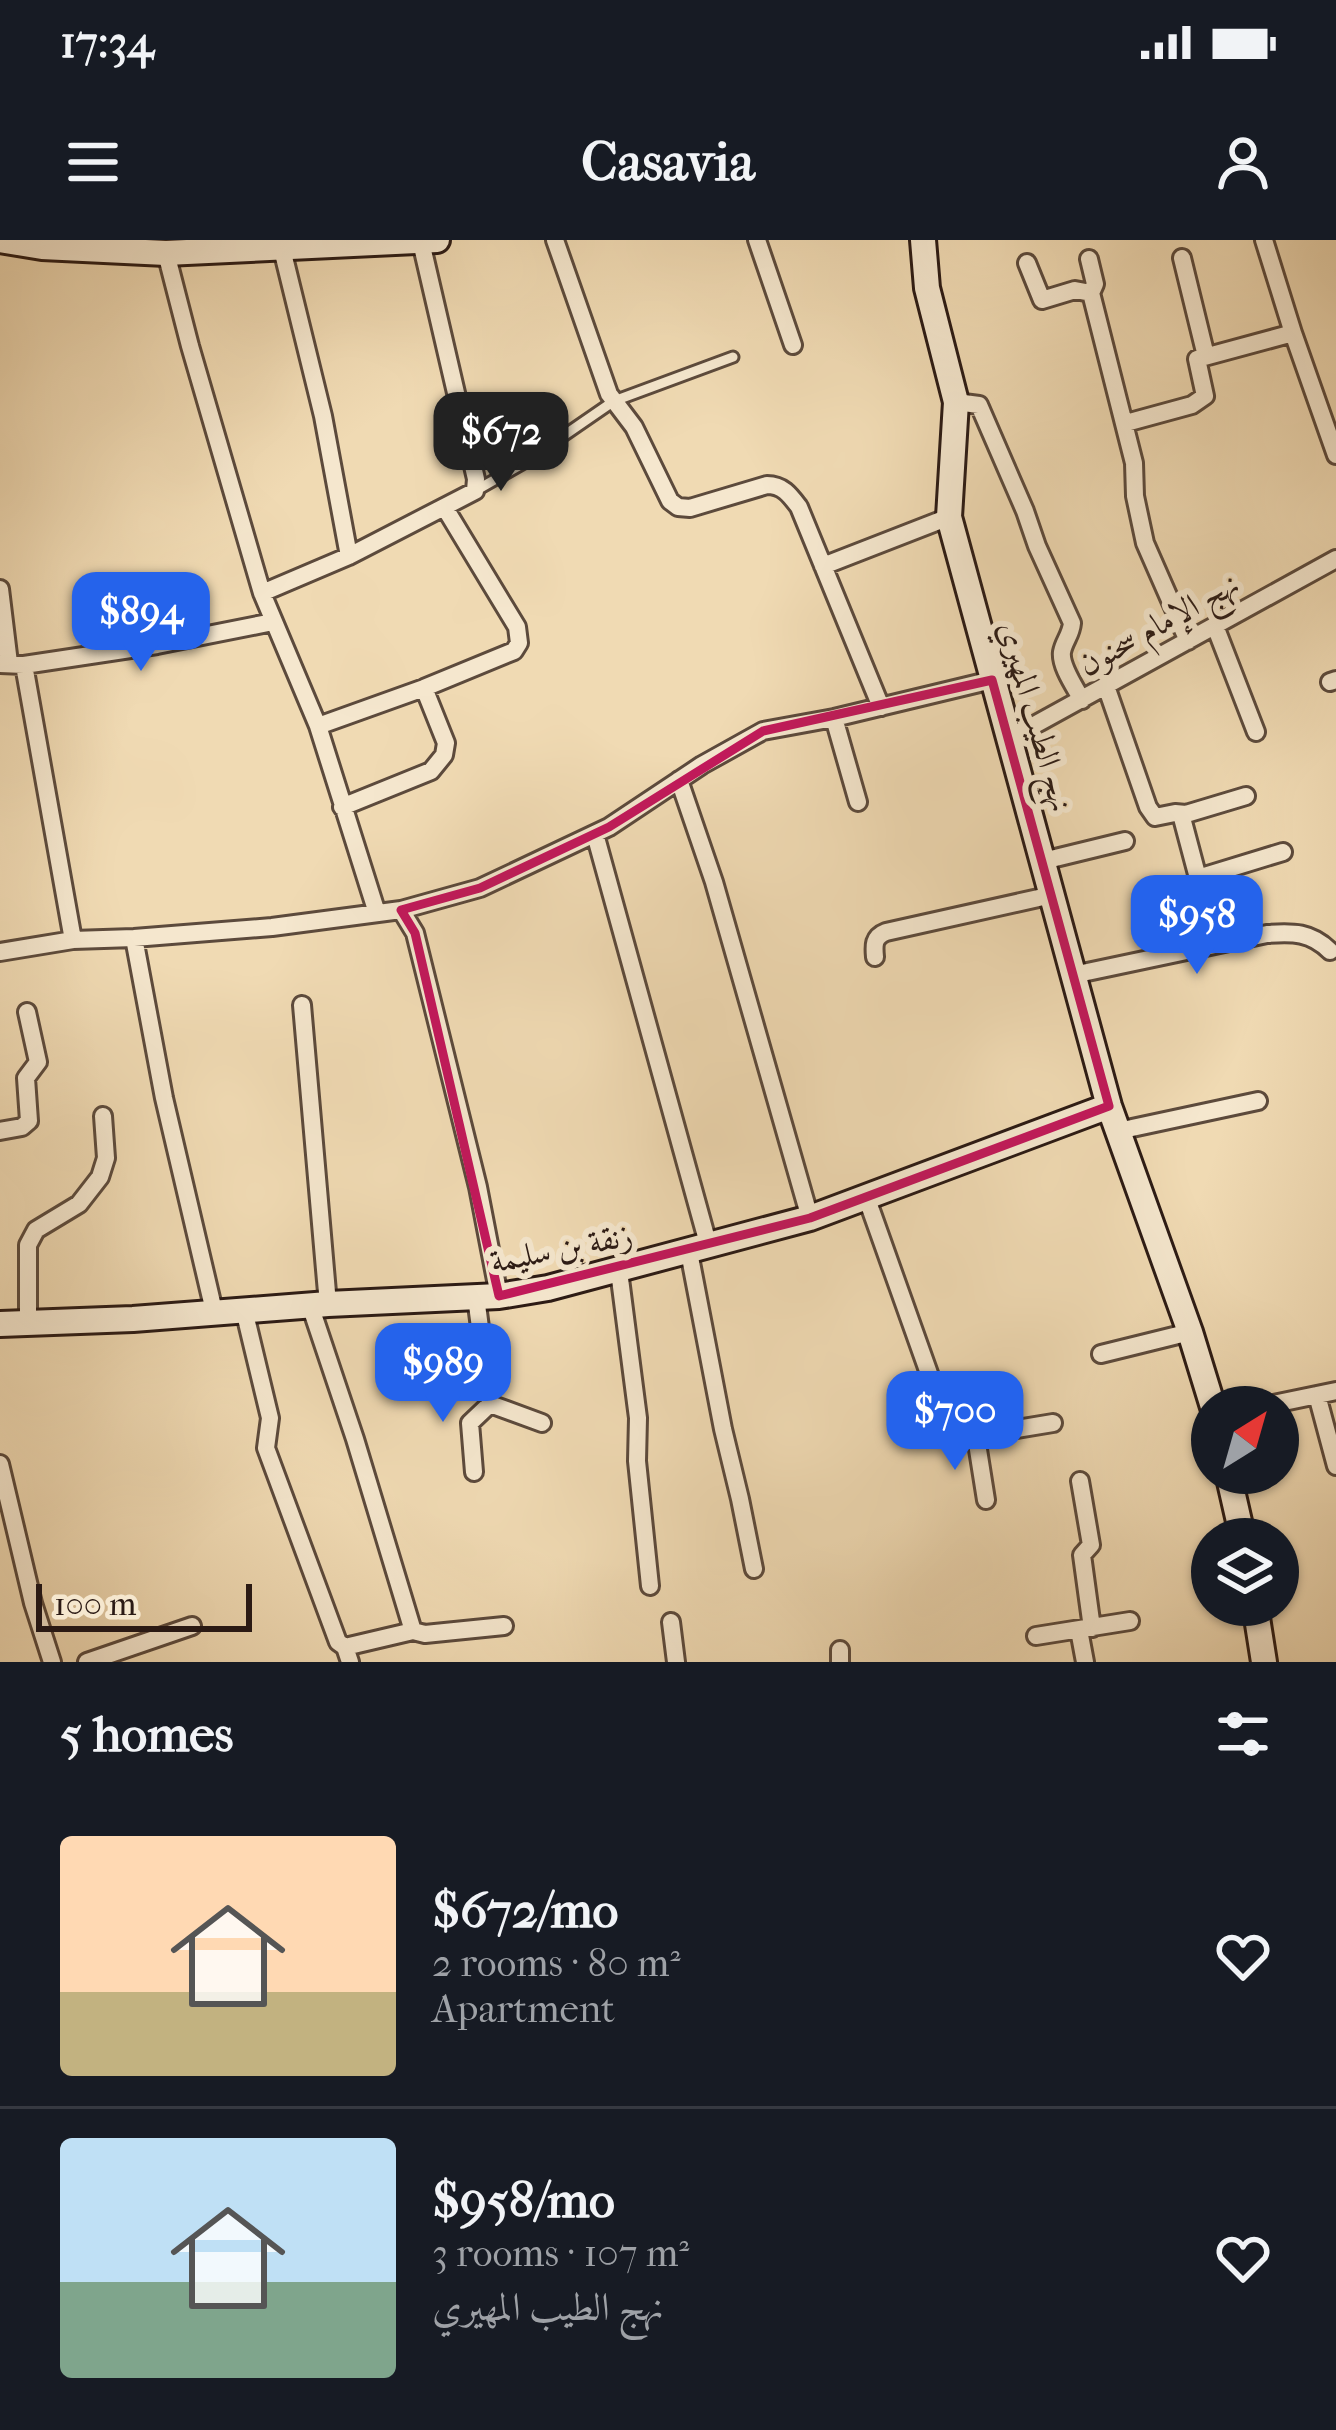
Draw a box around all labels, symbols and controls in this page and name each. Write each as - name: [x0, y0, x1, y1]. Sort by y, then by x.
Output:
- text: 17:34: [60, 16, 154, 69]
- icon: menu: [60, 129, 126, 195]
- icon: person: [1210, 129, 1276, 195]
- text: Casavia: [581, 131, 755, 194]
- pin: $672: [430, 392, 572, 494]
- text: $672: [460, 408, 542, 454]
- street label: نهج الإمام سحنون: [1072, 564, 1250, 692]
- pin: $894: [70, 572, 212, 674]
- text: $894: [99, 588, 183, 634]
- street label: نهج الطيب المهيري: [981, 617, 1081, 819]
- pin: $958: [1126, 875, 1268, 977]
- text: $958: [1158, 891, 1236, 937]
- street label: زنقة بن سليمة: [487, 1216, 636, 1281]
- pin: $989: [372, 1323, 514, 1425]
- text: $989: [402, 1339, 484, 1385]
- pin: $700: [884, 1371, 1026, 1473]
- north arrow: [1191, 1386, 1299, 1494]
- map controls: [1191, 1386, 1299, 1626]
- text: $700: [913, 1387, 997, 1433]
- button: layers: [1191, 1518, 1299, 1626]
- scale bar: [36, 1578, 252, 1631]
- text: 100 m: [54, 1585, 137, 1624]
- icon: filters: [1210, 1701, 1276, 1767]
- text: 5 homes: [60, 1704, 233, 1764]
- text: $672/mo: [432, 1880, 618, 1940]
- icon: home: [156, 1884, 300, 2028]
- icon: heart: [1210, 1923, 1276, 1989]
- text: 2 rooms · 80 m²: [432, 1940, 680, 1986]
- text: Apartment: [432, 1986, 615, 2032]
- text: $958/mo: [432, 2170, 615, 2230]
- icon: home: [156, 2186, 300, 2330]
- icon: heart: [1210, 2225, 1276, 2291]
- text: 3 rooms · 107 m²: [432, 2230, 689, 2276]
- text: نهج الطيب المهيري: [432, 2284, 664, 2330]

